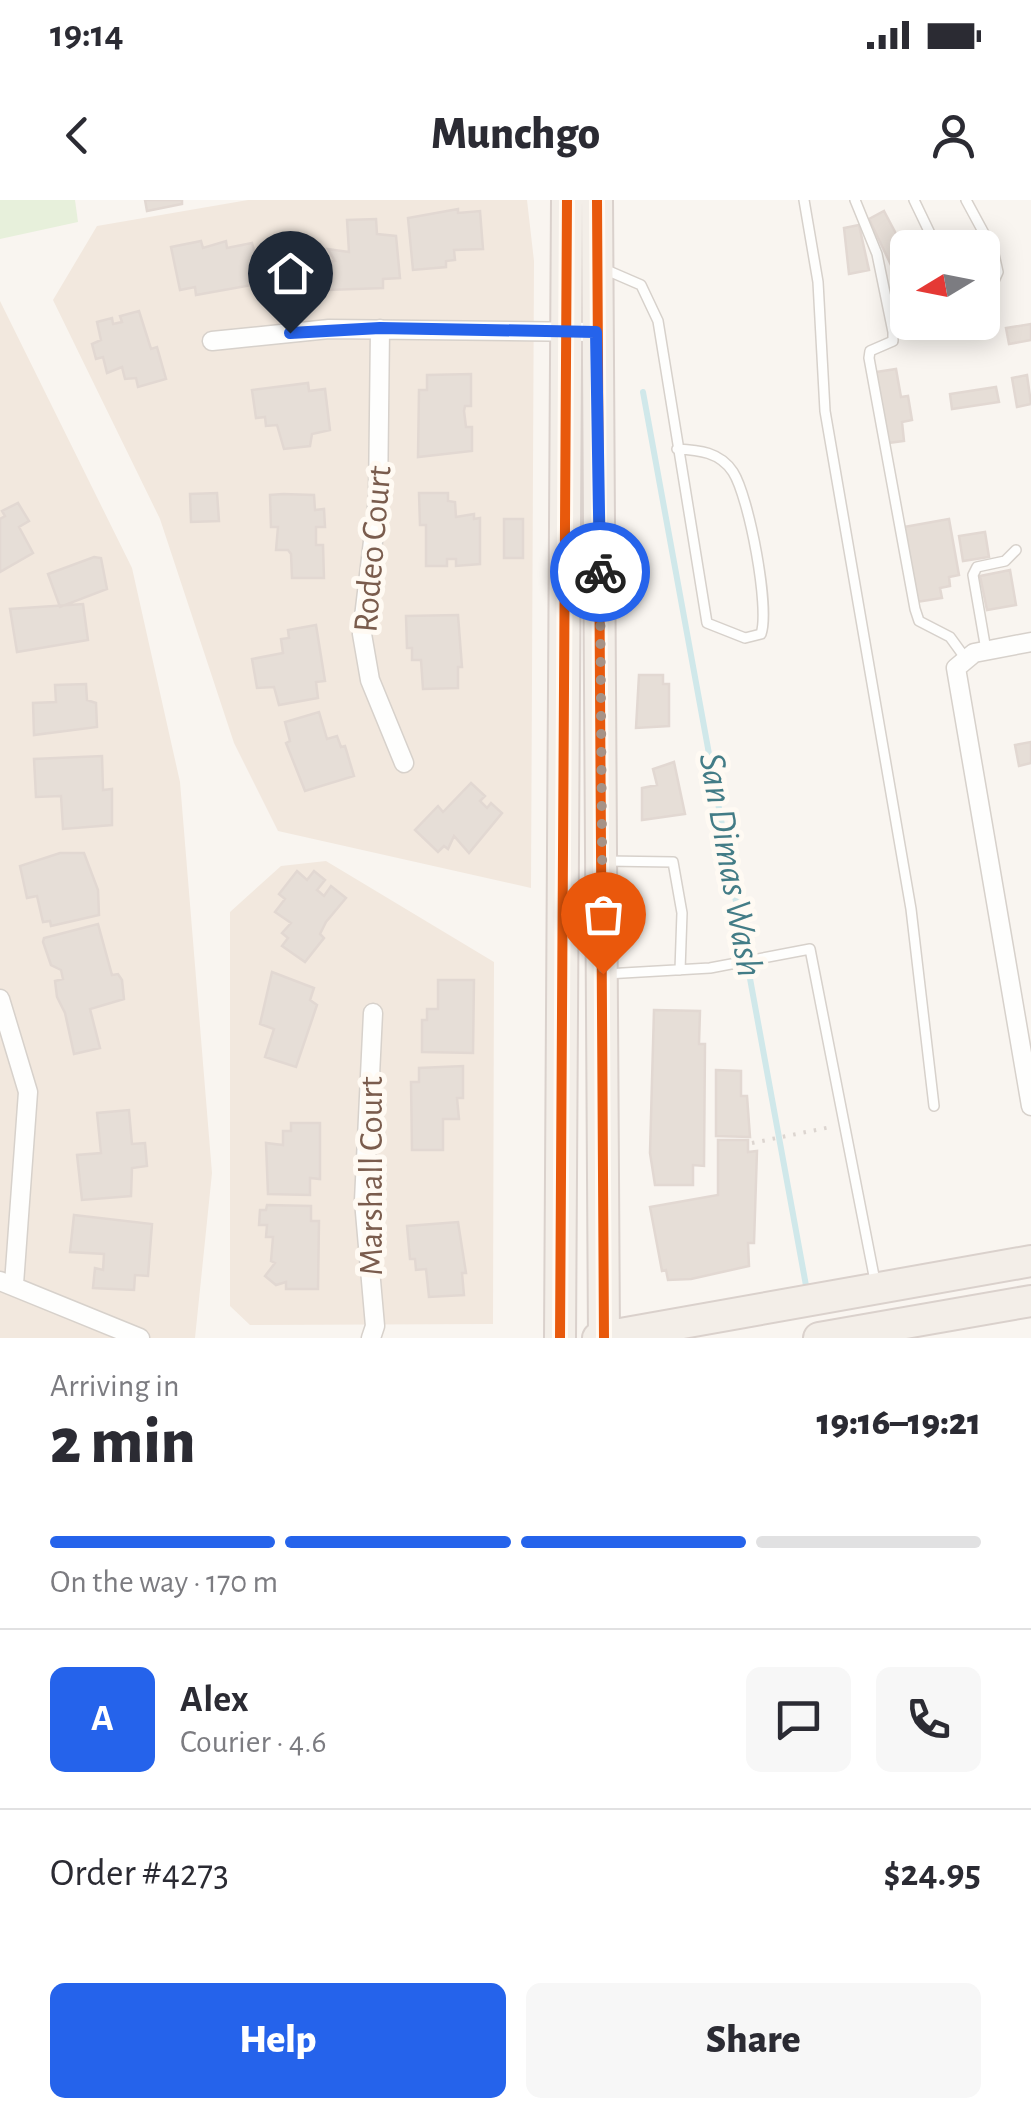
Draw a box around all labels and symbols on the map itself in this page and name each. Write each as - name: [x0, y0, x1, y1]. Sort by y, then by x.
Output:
- north arrow: [890, 230, 1000, 340]
- pin: [248, 231, 333, 334]
- street label: Rodeo Court: [348, 464, 398, 634]
- courier: [550, 522, 650, 622]
- water label: San Dimas Wash: [692, 750, 768, 980]
- pin: [561, 872, 646, 975]
- street label: Marshall Court: [354, 1076, 389, 1276]

